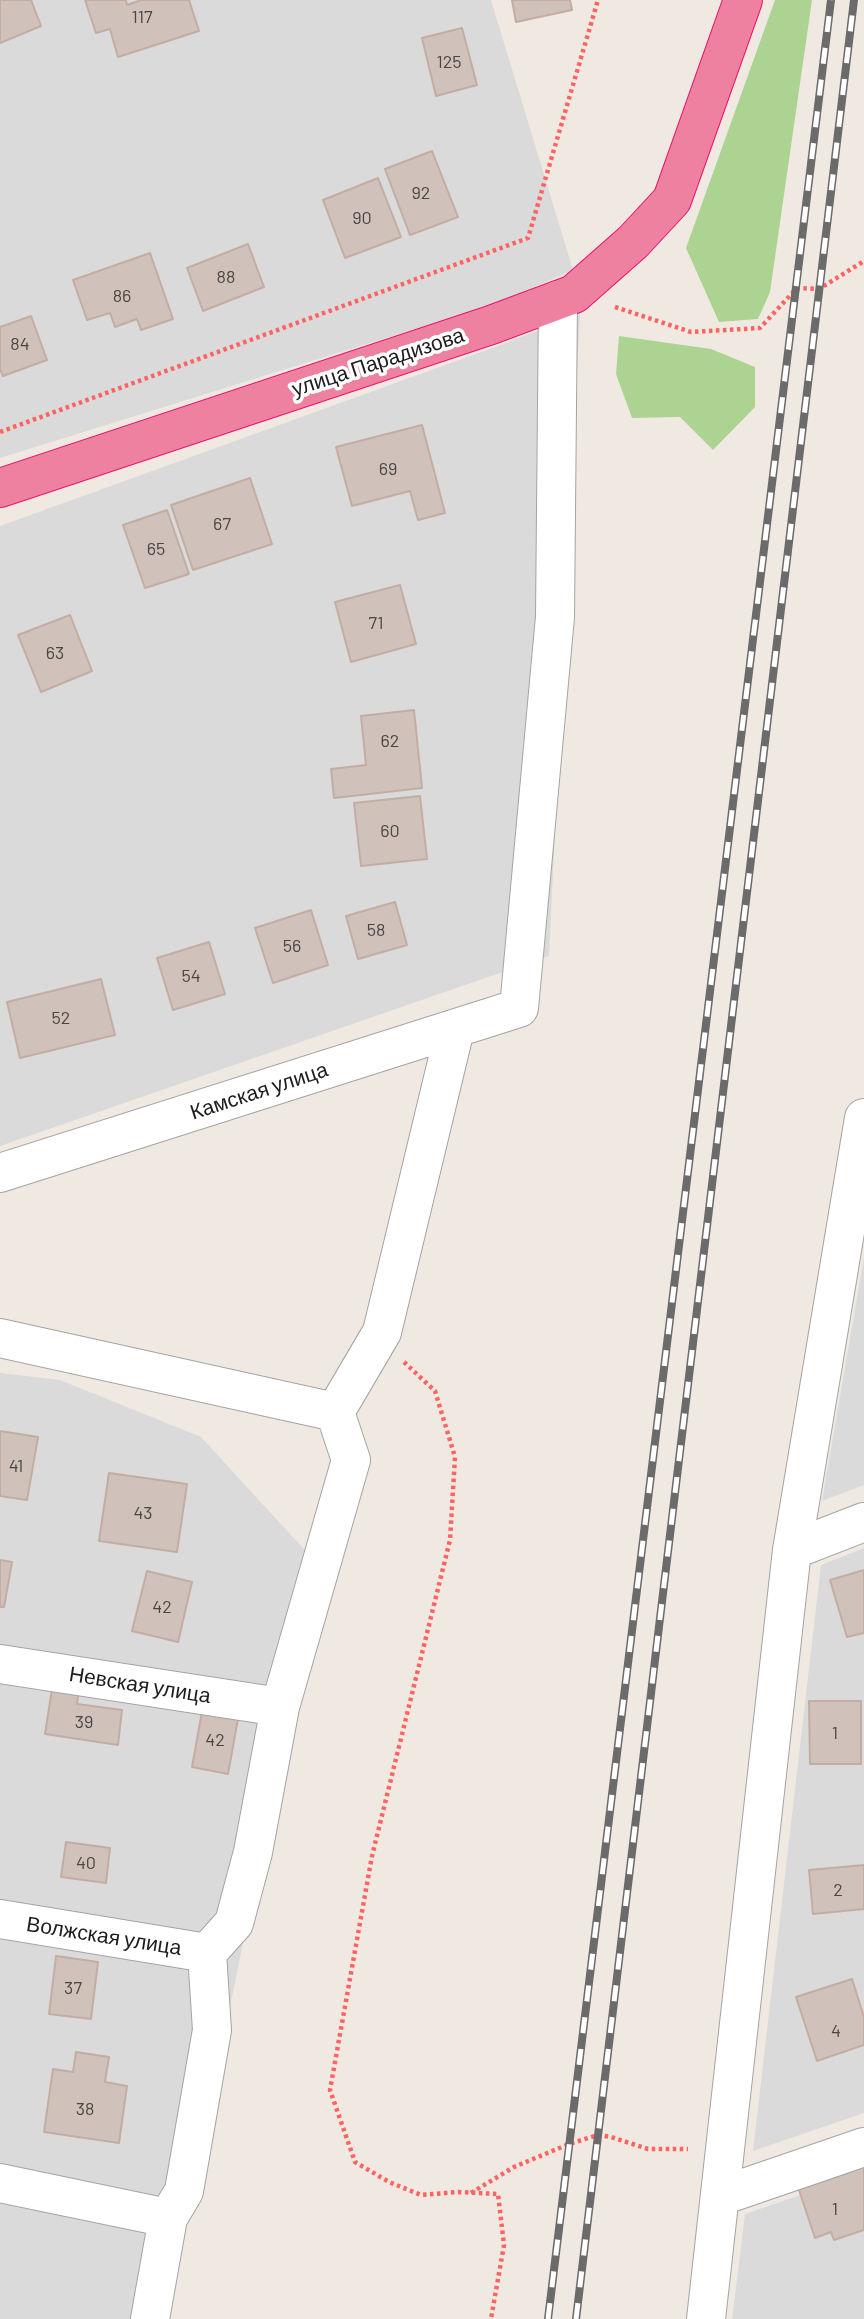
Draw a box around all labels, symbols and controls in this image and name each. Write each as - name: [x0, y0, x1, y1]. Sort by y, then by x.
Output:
- house number: 117: [131, 6, 153, 28]
- house number: 125: [436, 51, 462, 73]
- house number: 92: [411, 182, 431, 204]
- house number: 90: [352, 207, 372, 229]
- house number: 88: [217, 266, 235, 288]
- house number: 86: [113, 285, 131, 307]
- street label: улица Парадизова: [289, 322, 467, 402]
- house number: 84: [10, 333, 30, 355]
- house number: 69: [379, 458, 397, 480]
- house number: 67: [213, 513, 231, 535]
- house number: 65: [147, 538, 165, 560]
- house number: 71: [369, 612, 383, 634]
- house number: 63: [46, 642, 64, 664]
- house number: 62: [381, 730, 399, 752]
- house number: 60: [380, 820, 400, 842]
- house number: 58: [367, 919, 385, 941]
- house number: 56: [283, 935, 301, 957]
- house number: 54: [181, 965, 201, 987]
- house number: 52: [52, 1007, 70, 1029]
- street label: Камская улица: [187, 1057, 331, 1125]
- house number: 41: [9, 1455, 23, 1477]
- house number: 43: [133, 1502, 153, 1524]
- house number: 42: [152, 1596, 172, 1618]
- street label: Невская улица: [67, 1661, 213, 1709]
- house number: 39: [75, 1711, 93, 1733]
- house number: 1: [832, 1722, 838, 1744]
- house number: 42: [205, 1729, 225, 1751]
- house number: 40: [76, 1852, 96, 1874]
- house number: 2: [833, 1879, 843, 1901]
- street label: Волжская улица: [25, 1911, 183, 1961]
- house number: 37: [64, 1977, 82, 1999]
- house number: 4: [831, 2020, 841, 2042]
- house number: 38: [76, 2098, 94, 2120]
- house number: 1: [832, 2198, 838, 2220]

